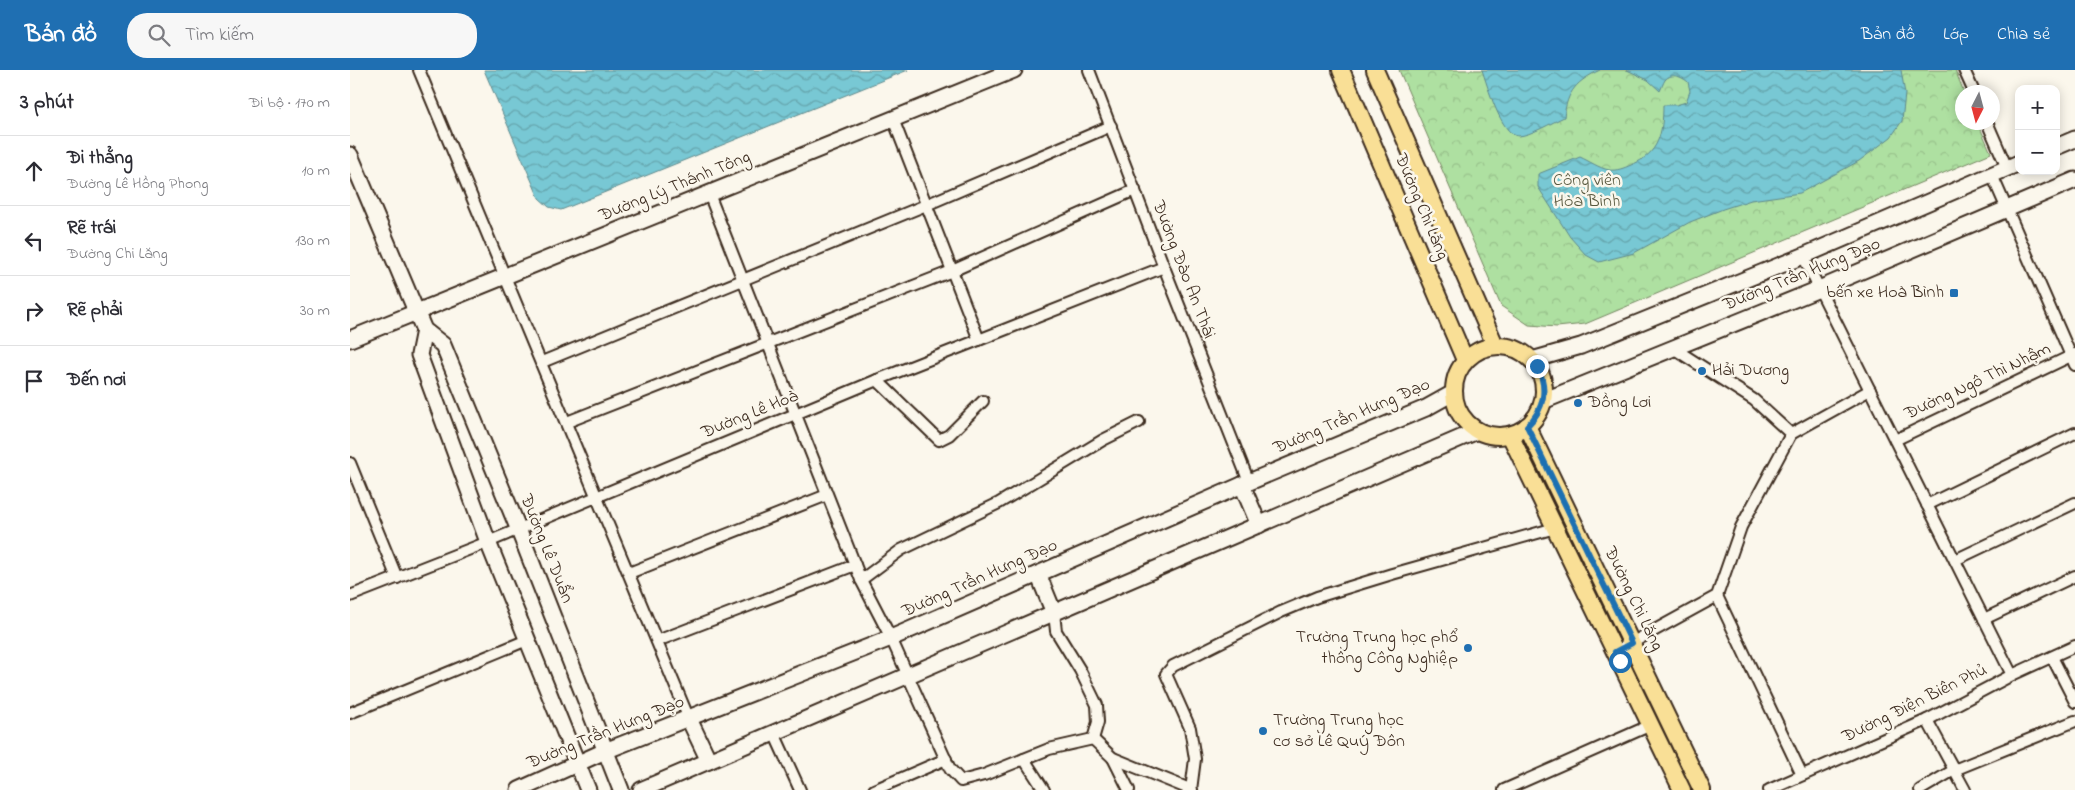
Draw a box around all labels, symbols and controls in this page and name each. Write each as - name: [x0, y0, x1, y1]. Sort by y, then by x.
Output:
- search box: [127, 13, 477, 58]
- text: Bản đồ: [25, 18, 97, 53]
- icon: search: [145, 21, 173, 49]
- text: Tìm kiếm: [185, 22, 254, 49]
- text: Bản đồ: [1861, 22, 1915, 48]
- text: Lớp: [1943, 22, 1969, 48]
- text: Chia sẻ: [1997, 22, 2050, 48]
- north arrow: [1955, 85, 2000, 130]
- map controls: [2015, 85, 2060, 175]
- button: +: [2015, 85, 2060, 130]
- text: 3 phút: [20, 88, 74, 118]
- text: Đi bộ · 170 m: [249, 91, 330, 115]
- button: −: [2015, 130, 2060, 175]
- text: Đi thẳng: [67, 145, 133, 172]
- street label: Đường Lý Thánh Tông: [594, 145, 755, 231]
- street label: Đường Chi Lăng: [1386, 149, 1455, 265]
- icon: ahead: [20, 157, 48, 185]
- text: 10 m: [302, 159, 330, 183]
- park label: Công viên Hòa Bình: [1553, 168, 1621, 215]
- text: Đường Lê Hồng Phong: [67, 172, 208, 196]
- street label: Đường Đào An Thái: [1143, 196, 1221, 343]
- text: Rẽ trái: [67, 215, 116, 242]
- icon: left: [20, 227, 48, 255]
- text: 130 m: [295, 229, 330, 253]
- street label: Đường Trần Hưng Đạo: [1718, 232, 1885, 320]
- text: Đường Chi Lăng: [67, 242, 168, 266]
- place label: bến xe Hoà Bình: [1826, 280, 1944, 306]
- marker: bến xe Hoà Bình: [1948, 287, 1960, 299]
- icon: right: [20, 297, 48, 325]
- text: Rẽ phải: [67, 297, 123, 324]
- text: 30 m: [300, 299, 330, 323]
- street label: Đường Ngô Thì Nhậm: [1900, 337, 2056, 429]
- route end: [1526, 355, 1549, 378]
- place label: Hải Dương: [1712, 358, 1789, 385]
- marker: Hải Dương: [1696, 365, 1708, 377]
- icon: arrive: [20, 367, 48, 395]
- text: Đến nơi: [67, 367, 126, 394]
- street label: Đường Trần Hưng Đạo: [1269, 372, 1435, 463]
- street label: Đường Lê Hoà: [697, 384, 803, 448]
- place label: Đồng Lơi: [1587, 390, 1651, 417]
- marker: Đồng Lơi: [1572, 397, 1584, 409]
- street label: Đường Lê Duẩn: [511, 490, 580, 608]
- street label: Đường Trần Hưng Đạo: [897, 533, 1062, 626]
- street label: Đường Chi Lăng: [1595, 542, 1669, 656]
- place label: Trường Trung học phổ thông Công Nghiệp: [1296, 625, 1458, 673]
- marker: Trường Trung học phổ thông Công Nghiệp: [1462, 642, 1474, 654]
- route start: [1609, 650, 1632, 673]
- street label: Đường Điện Biên Phủ: [1837, 658, 1992, 752]
- street label: Đường Trần Hưng Đạo: [522, 690, 689, 778]
- place label: Trường Trung học cơ sở Lê Quý Đôn: [1273, 708, 1405, 755]
- marker: Trường Trung học cơ sở Lê Quý Đôn: [1257, 725, 1269, 737]

